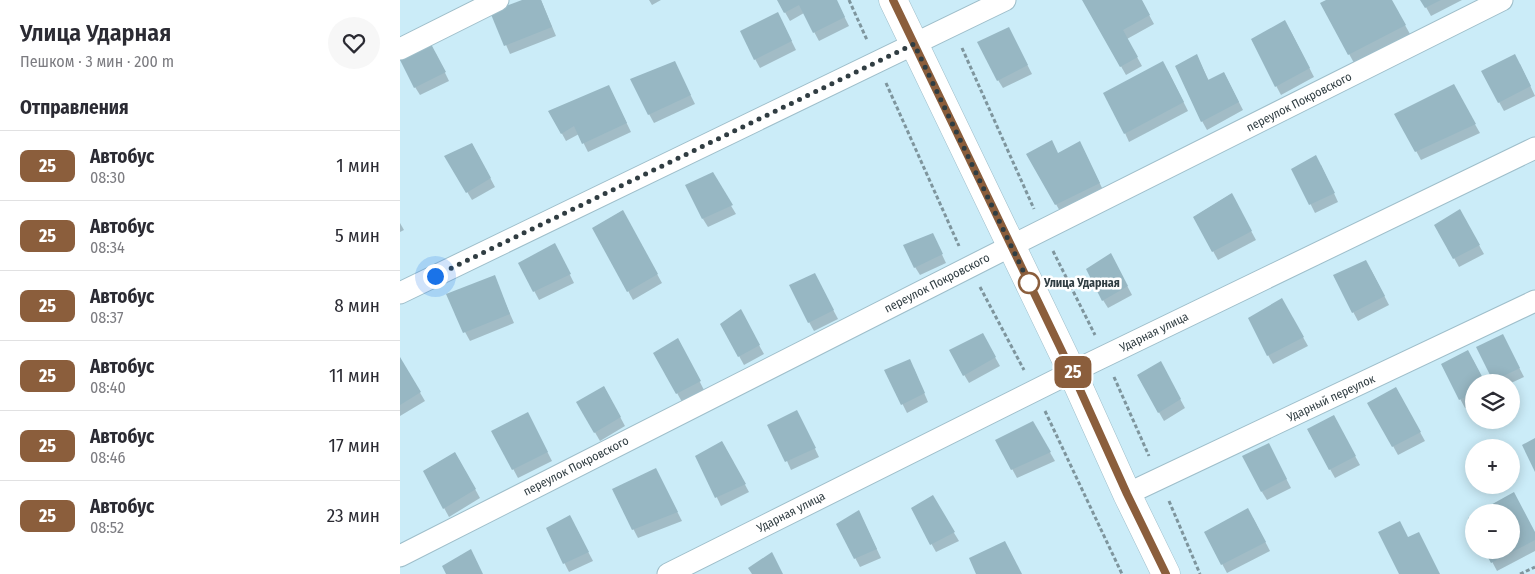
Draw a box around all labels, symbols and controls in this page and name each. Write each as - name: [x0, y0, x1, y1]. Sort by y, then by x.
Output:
- button: heart: [328, 17, 380, 69]
- text: Улица Ударная: [20, 19, 171, 47]
- text: Пешком · 3 мин · 200 m: [20, 52, 174, 71]
- street label: переулок Покровского: [1244, 69, 1354, 135]
- text: Отправления: [20, 96, 129, 119]
- text: Автобус: [90, 145, 154, 168]
- text: 1 мин: [336, 154, 380, 177]
- text: 25: [39, 155, 56, 177]
- text: 08:30: [90, 168, 125, 187]
- text: Автобус: [90, 215, 154, 238]
- text: 5 мин: [335, 224, 380, 247]
- text: 25: [39, 225, 56, 247]
- text: 08:34: [90, 238, 125, 257]
- street label: переулок Покровского: [882, 250, 992, 316]
- your location: [423, 264, 448, 289]
- marker: Улица Ударная: [1018, 272, 1040, 294]
- place label: Улица Ударная: [1043, 276, 1120, 290]
- text: Автобус: [90, 285, 154, 308]
- text: 8 мин: [334, 294, 380, 317]
- text: 25: [39, 295, 56, 317]
- text: 08:37: [90, 308, 124, 327]
- street label: Ударная улица: [1116, 309, 1191, 355]
- text: Автобус: [90, 355, 154, 378]
- line badge: 25: [1050, 356, 1096, 388]
- text: 25: [1064, 361, 1082, 383]
- text: 11 мин: [329, 364, 380, 387]
- text: 25: [39, 365, 56, 387]
- street label: Ударный переулок: [1284, 371, 1377, 425]
- map controls: [1465, 374, 1520, 559]
- button: layers: [1465, 374, 1520, 429]
- text: 08:40: [90, 378, 126, 397]
- text: Автобус: [90, 425, 154, 448]
- street label: переулок Покровского: [521, 433, 631, 499]
- text: 17 мин: [329, 434, 380, 457]
- text: 25: [39, 435, 56, 457]
- button: +: [1465, 439, 1520, 494]
- text: 08:46: [90, 448, 125, 467]
- street label: Ударная улица: [754, 489, 828, 536]
- text: Автобус: [90, 495, 154, 518]
- text: 23 мин: [327, 504, 380, 527]
- button: −: [1465, 504, 1520, 559]
- text: 25: [39, 505, 56, 527]
- text: 08:52: [90, 518, 124, 537]

